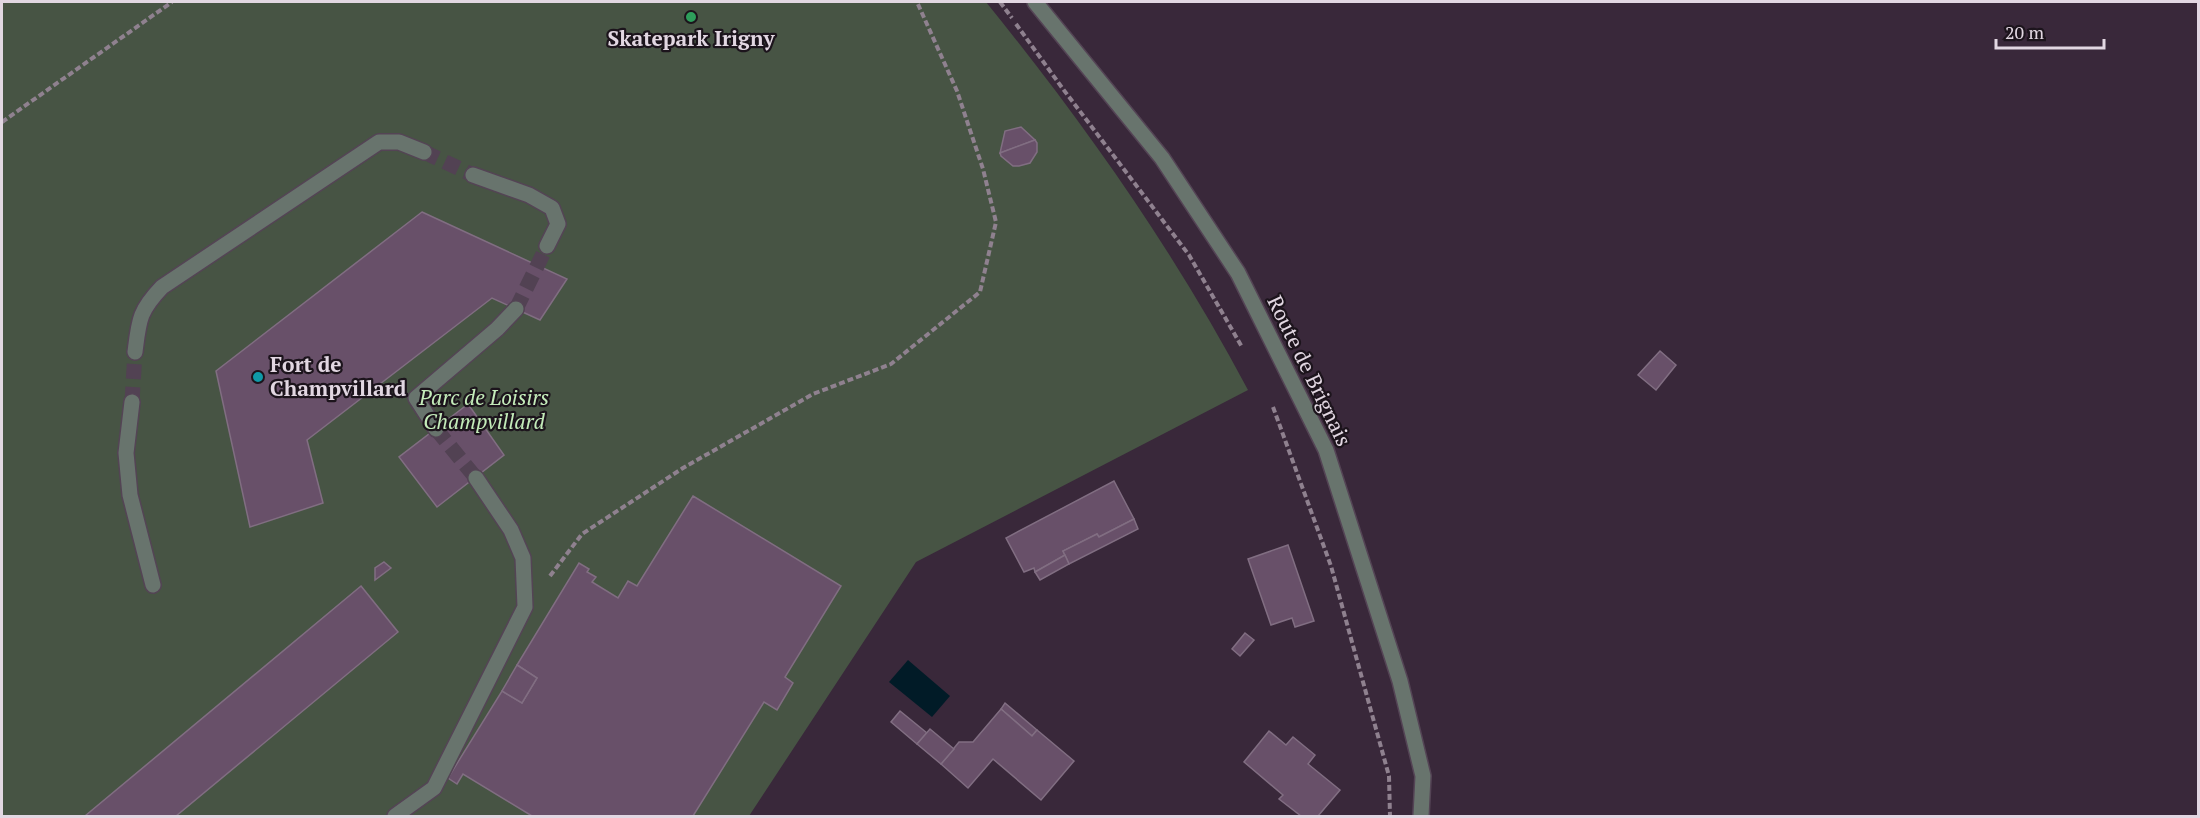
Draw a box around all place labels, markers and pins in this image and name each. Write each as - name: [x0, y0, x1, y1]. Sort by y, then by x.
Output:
- marker: Skatepark Irigny: [684, 10, 698, 24]
- place label: Skatepark Irigny: [607, 24, 775, 52]
- place label: Fort de Champvillard: [270, 350, 407, 402]
- marker: Fort de Champvillard: [251, 370, 265, 384]

